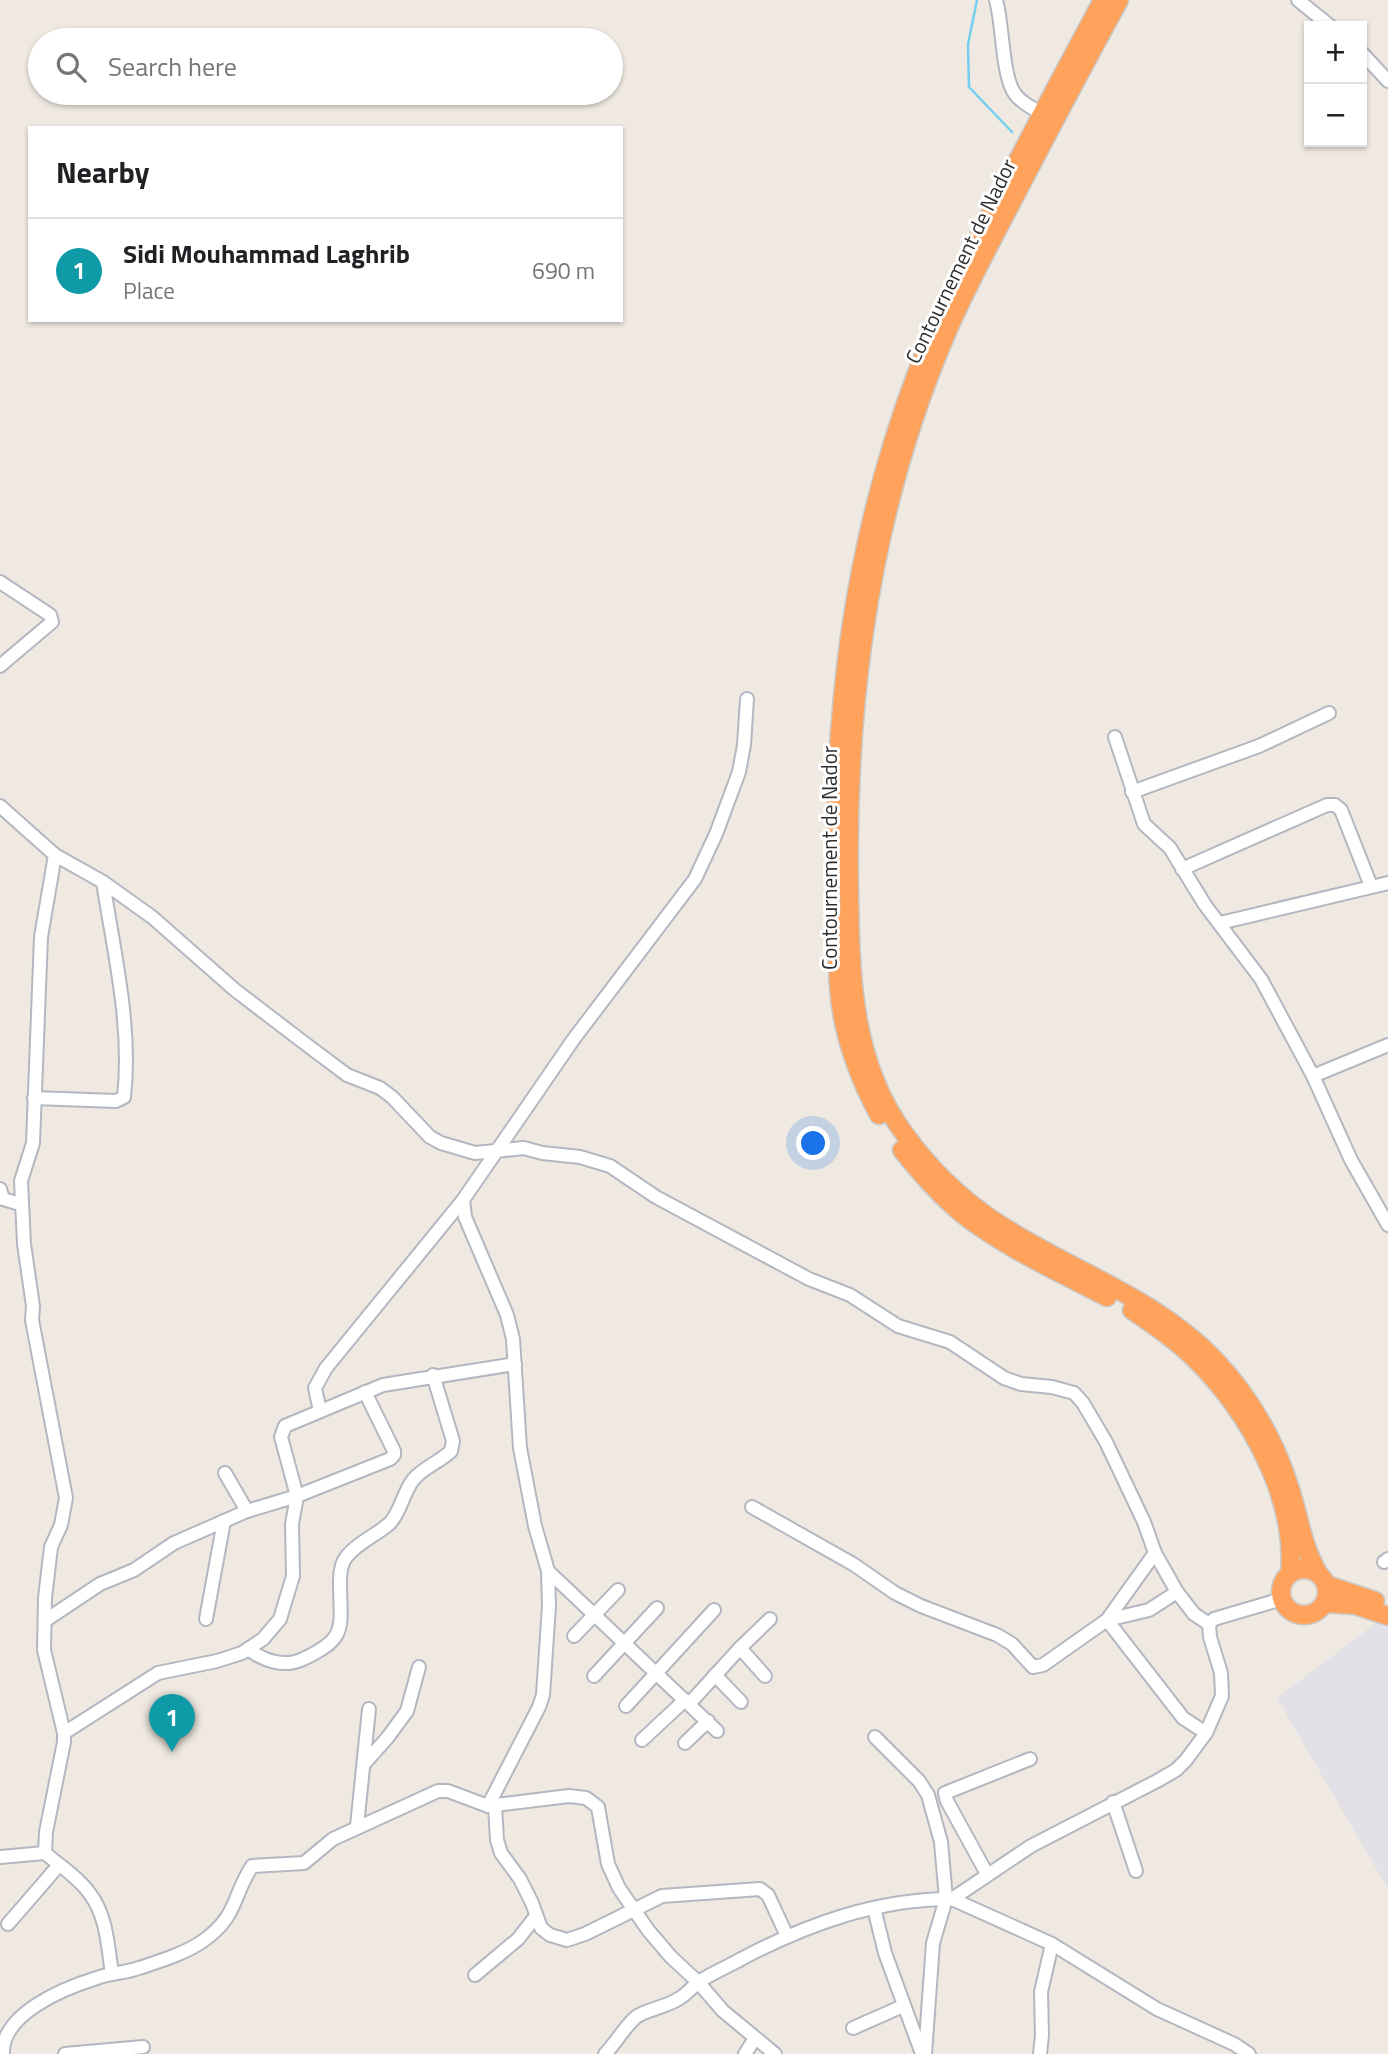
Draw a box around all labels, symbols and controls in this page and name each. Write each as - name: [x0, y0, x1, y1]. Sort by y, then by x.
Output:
- map controls: [1304, 21, 1367, 147]
- button: +: [1304, 21, 1367, 84]
- search box: [28, 28, 623, 105]
- text: Search here: [108, 47, 237, 86]
- icon: search: [52, 48, 90, 86]
- button: −: [1304, 84, 1367, 147]
- text: Nearby: [56, 149, 149, 195]
- street label: Contournement de Nador: [896, 153, 1024, 369]
- text: Sidi Mouhammad Laghrib: [123, 234, 410, 273]
- text: 1: [73, 253, 85, 288]
- text: 690 m: [532, 253, 595, 288]
- text: Place: [123, 273, 175, 308]
- street label: Contournement de Nador: [813, 746, 845, 970]
- your location: [796, 1126, 830, 1160]
- pin: 1: [149, 1694, 195, 1752]

